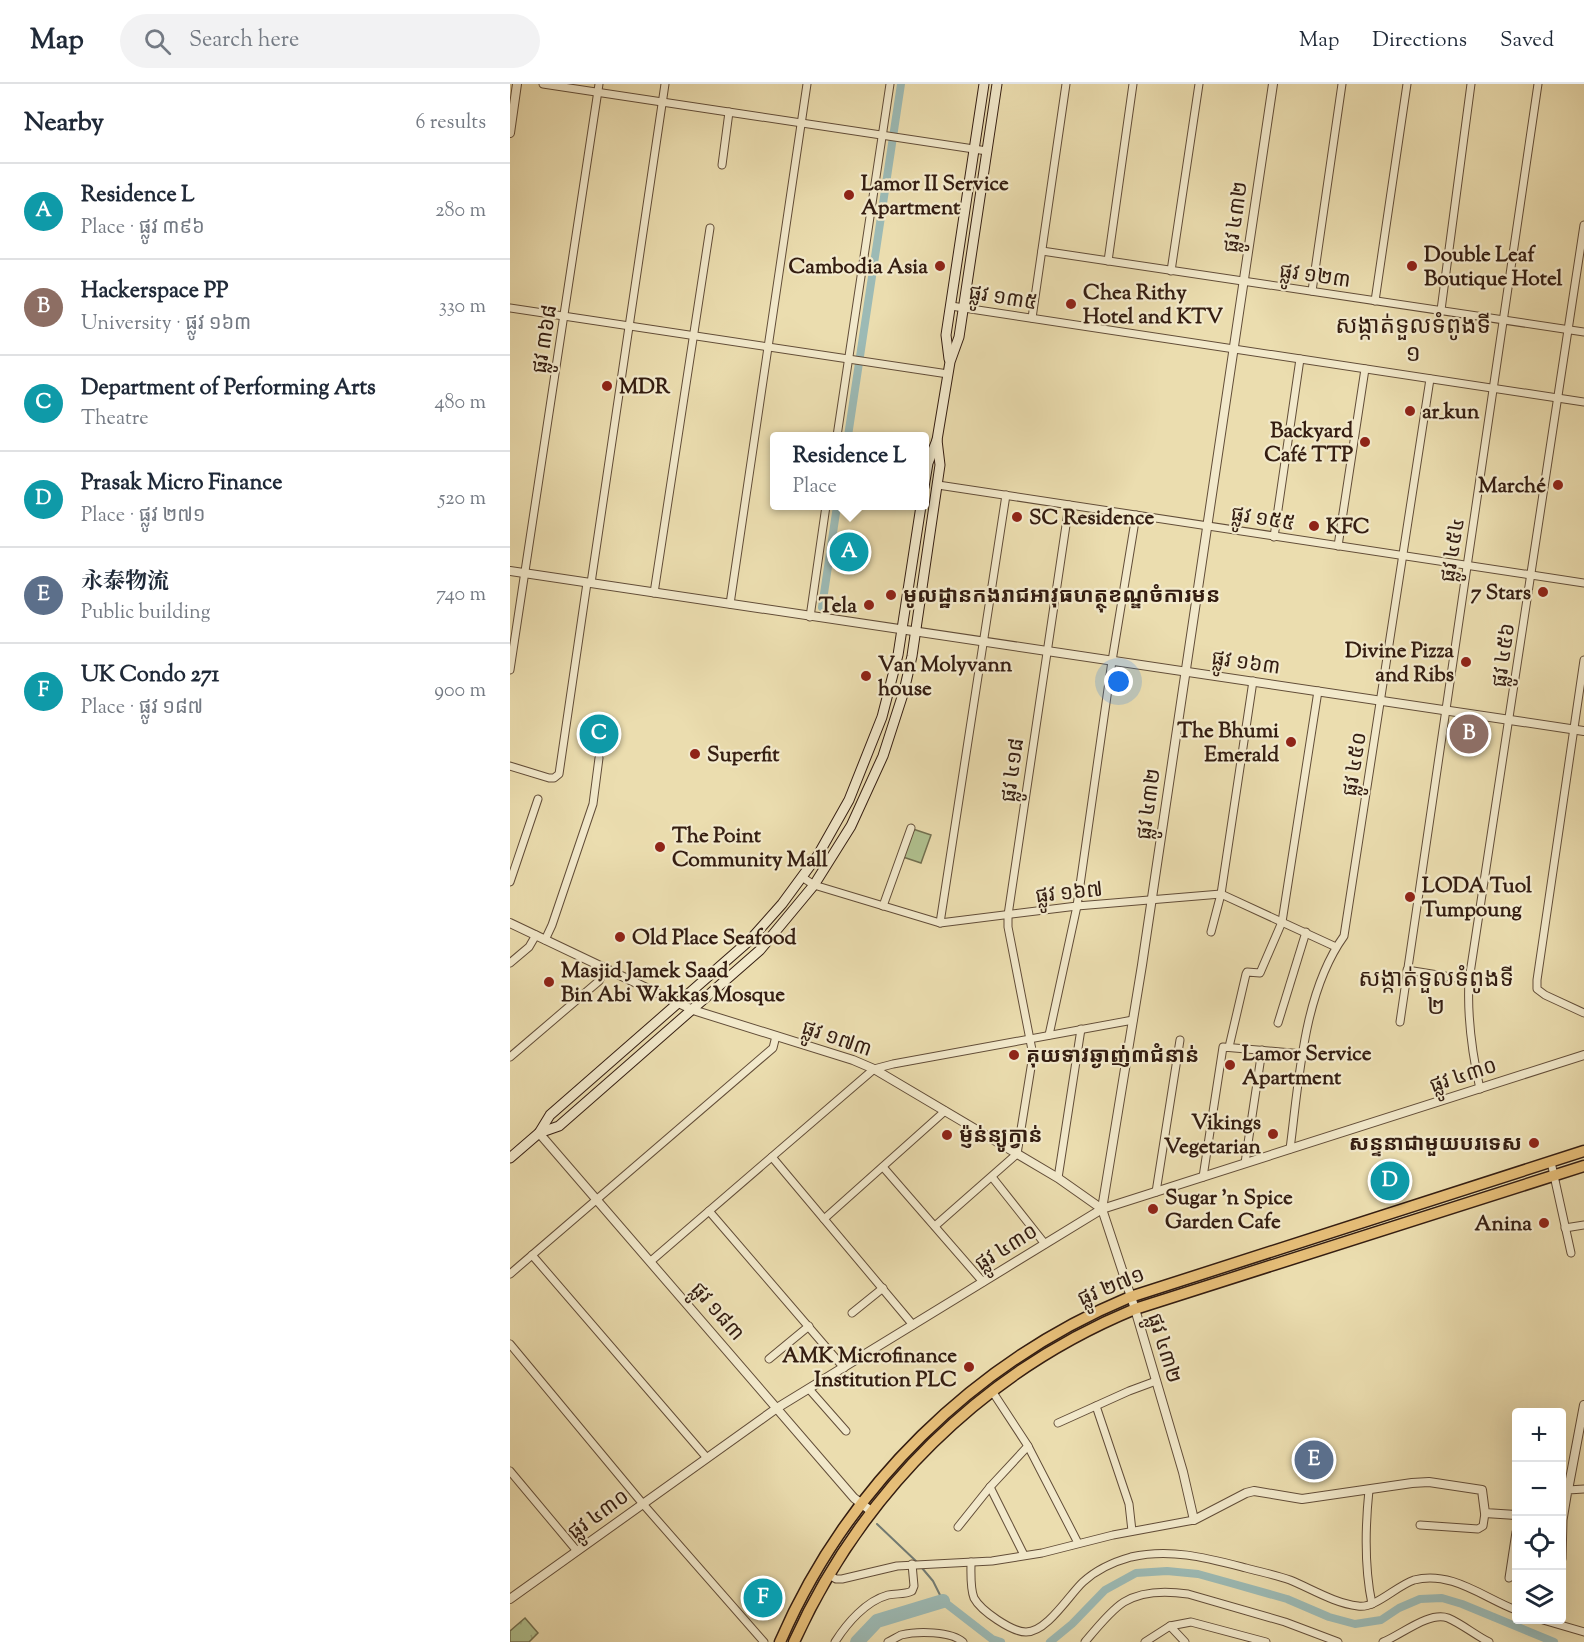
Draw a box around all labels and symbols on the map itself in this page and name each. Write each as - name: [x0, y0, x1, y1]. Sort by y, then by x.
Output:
- place label: Lamor II Service Apartment: [861, 170, 1009, 224]
- street label: ផ្លូវ ៤៣២: [1217, 180, 1259, 255]
- marker: Lamor II Service Apartment: [842, 188, 856, 202]
- place label: Double Leaf Boutique Hotel: [1424, 241, 1563, 295]
- place label: Cambodia Asia: [789, 253, 928, 283]
- street label: ផ្លូវ ១២៣: [1277, 257, 1352, 299]
- marker: Cambodia Asia: [933, 259, 947, 273]
- marker: Double Leaf Boutique Hotel: [1405, 259, 1419, 273]
- street label: ផ្លូវ ១៣៥: [966, 279, 1039, 321]
- place label: Chea Rithy Hotel and KTV: [1083, 279, 1223, 333]
- marker: Chea Rithy Hotel and KTV: [1064, 297, 1078, 311]
- street label: ផ្លូវ ៣៦៨: [526, 303, 568, 376]
- district label: សង្កាត់ទួលទំពូងទី ១: [1335, 310, 1491, 372]
- place label: MDR: [619, 373, 671, 403]
- marker: MDR: [600, 379, 614, 393]
- place label: ar_kun: [1422, 398, 1480, 428]
- marker: ar_kun: [1403, 404, 1417, 418]
- place label: Backyard Café TTP: [1264, 417, 1353, 471]
- marker: Backyard Café TTP: [1358, 435, 1372, 449]
- place label: Marché: [1478, 472, 1546, 502]
- marker: Marché: [1551, 478, 1565, 492]
- street label: ផ្លូវ ១៥៥: [1228, 500, 1297, 542]
- place label: SC Residence: [1029, 504, 1154, 534]
- marker: SC Residence: [1010, 510, 1024, 524]
- place label: KFC: [1326, 513, 1370, 543]
- street label: ផ្លូវ ៤៥៤: [1434, 516, 1476, 585]
- marker: KFC: [1307, 519, 1321, 533]
- pin: A: [830, 530, 868, 574]
- place label: 7 Stars: [1471, 579, 1531, 609]
- place label: មូលដ្ឋានកងរាជអាវុធហត្ថុខណ្ឌចំការមន: [903, 582, 1220, 613]
- marker: 7 Stars: [1536, 585, 1550, 599]
- marker: មូលដ្ឋានកងរាជអាវុធហត្ថុខណ្ឌចំការមន: [884, 588, 898, 602]
- place label: Tela: [819, 592, 857, 622]
- marker: Tela: [862, 598, 876, 612]
- street label: ផ្លូវ ៤៥៦: [1486, 621, 1527, 690]
- place label: Divine Pizza and Ribs: [1345, 637, 1454, 691]
- street label: ផ្លូវ ១៦៣: [1209, 644, 1282, 686]
- place label: Van Molyvann house: [878, 651, 1013, 705]
- marker: Divine Pizza and Ribs: [1459, 655, 1473, 669]
- your location: [1104, 667, 1133, 696]
- marker: Van Molyvann house: [859, 669, 873, 683]
- pin: C: [580, 712, 619, 756]
- pin: B: [1450, 712, 1488, 756]
- place label: The Bhumi Emerald: [1177, 717, 1279, 771]
- street label: ផ្លូវ ៤៥០: [1336, 730, 1378, 799]
- marker: The Bhumi Emerald: [1284, 735, 1298, 749]
- street label: ផ្លូវ ៤១៨: [995, 736, 1036, 805]
- place label: Superfit: [707, 741, 780, 771]
- marker: Superfit: [688, 747, 702, 761]
- street label: ផ្លូវ ៤៣២: [1130, 767, 1172, 842]
- place label: The Point Community Mall: [672, 822, 828, 876]
- marker: The Point Community Mall: [653, 840, 667, 854]
- place label: LODA Tuol Tumpoung: [1422, 872, 1532, 926]
- street label: ផ្លូវ ១៦៧: [1034, 876, 1105, 915]
- marker: LODA Tuol Tumpoung: [1403, 890, 1417, 904]
- place label: Old Place Seafood: [632, 924, 797, 954]
- marker: Old Place Seafood: [613, 930, 627, 944]
- place label: Masjid Jamek Saad Bin Abi Wakkas Mosque: [561, 957, 785, 1011]
- district label: សង្កាត់ទួលទំពូងទី ២: [1358, 963, 1514, 1025]
- marker: Masjid Jamek Saad Bin Abi Wakkas Mosque: [542, 975, 556, 989]
- street label: ផ្លូវ ១៧៣: [796, 1014, 876, 1068]
- place label: Lamor Service Apartment: [1242, 1040, 1372, 1094]
- place label: គុយទាវឆ្ងាញ់៣ជំនាន់: [1026, 1042, 1199, 1072]
- marker: គុយទាវឆ្ងាញ់៣ជំនាន់: [1007, 1048, 1021, 1062]
- street label: ផ្លូវ ៤៣០: [1426, 1052, 1502, 1104]
- marker: Lamor Service Apartment: [1223, 1058, 1237, 1072]
- place label: Vikings Vegetarian: [1164, 1109, 1262, 1163]
- place label: ម្ញ៉ន់ន្យូក្វាន់: [959, 1122, 1043, 1152]
- marker: Vikings Vegetarian: [1266, 1127, 1280, 1141]
- marker: ម្ញ៉ន់ន្យូក្វាន់: [940, 1128, 954, 1142]
- place label: សន្ទនាជាមួយបរទេស: [1349, 1130, 1522, 1160]
- marker: សន្ទនាជាមួយបរទេស: [1527, 1136, 1541, 1150]
- pin: D: [1370, 1158, 1410, 1204]
- place label: Sugar 'n Spice Garden Cafe: [1165, 1184, 1293, 1238]
- marker: Sugar 'n Spice Garden Cafe: [1146, 1202, 1160, 1216]
- place label: Anina: [1474, 1210, 1532, 1240]
- marker: Anina: [1537, 1216, 1551, 1230]
- street label: ផ្លូវ ៤៣០: [970, 1218, 1046, 1282]
- street label: ផ្លូវ ២៧១: [1074, 1261, 1151, 1317]
- street label: ផ្លូវ ១៨៣: [681, 1276, 751, 1350]
- street label: ផ្លូវ ៤៣២: [1136, 1310, 1188, 1388]
- place label: AMK Microfinance Institution PLC: [782, 1342, 957, 1396]
- marker: AMK Microfinance Institution PLC: [962, 1360, 976, 1374]
- pin: E: [1294, 1438, 1334, 1482]
- street label: ផ្លូវ ៤៣០: [562, 1483, 637, 1550]
- pin: F: [744, 1576, 782, 1621]

